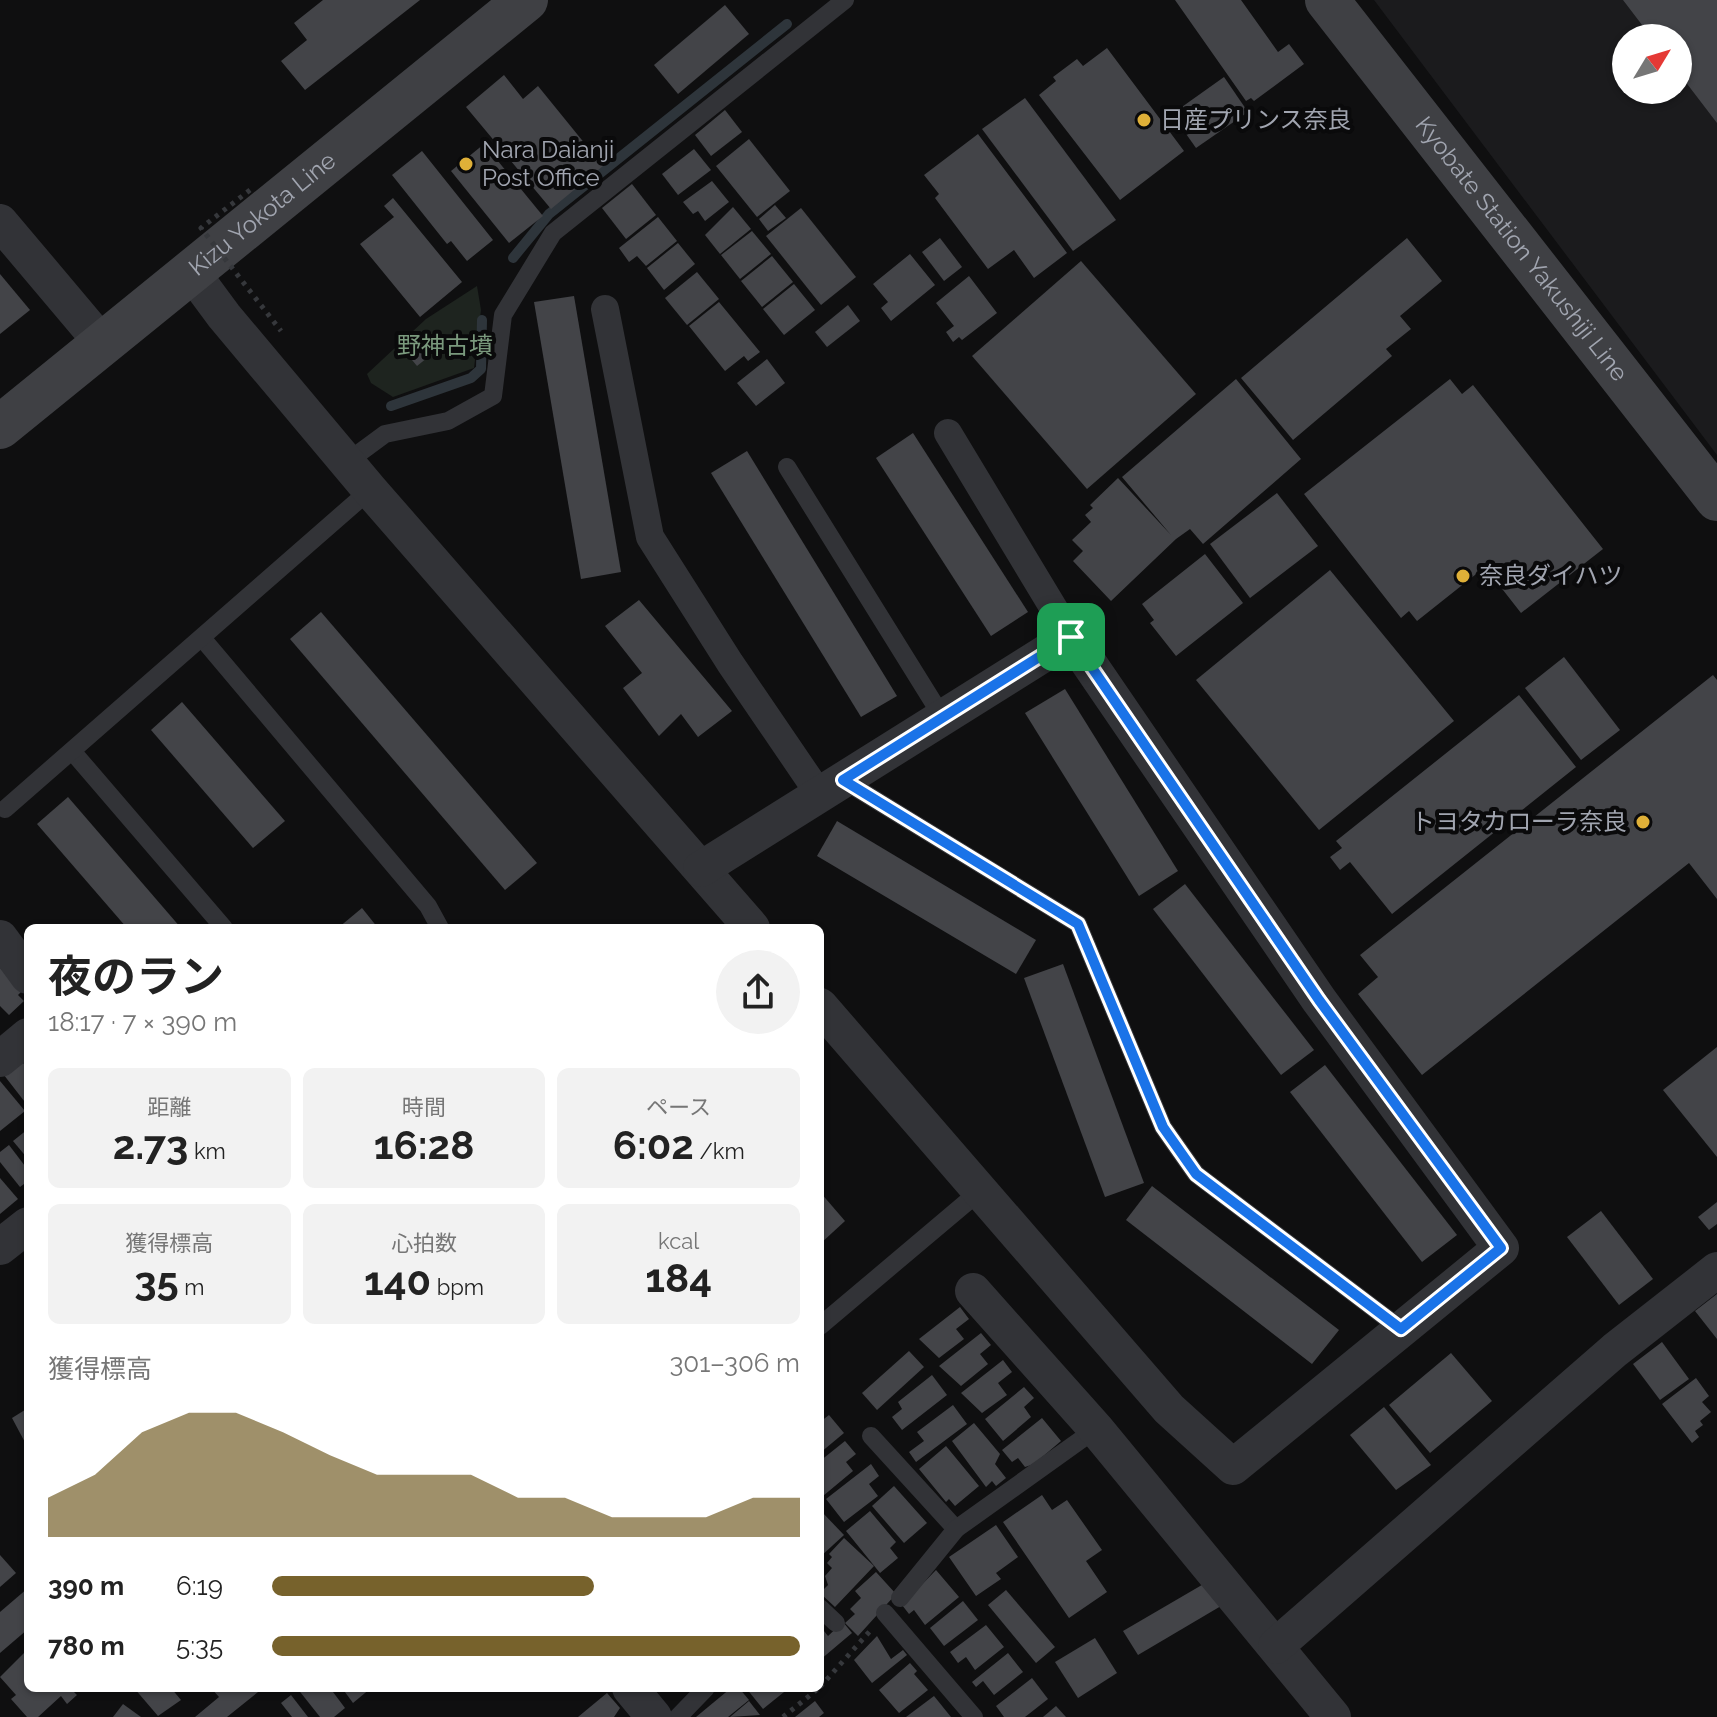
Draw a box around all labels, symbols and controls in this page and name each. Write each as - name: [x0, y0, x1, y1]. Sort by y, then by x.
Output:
- north arrow: [1612, 24, 1692, 104]
- map controls: [1612, 24, 1692, 104]
- place label: 日産プリンス奈良: [1160, 105, 1352, 134]
- marker: 日産プリンス奈良: [1135, 111, 1153, 129]
- street label: Kyobate Station Yakushiji Line: [1410, 111, 1634, 387]
- place label: Nara Daianji Post Office: [482, 135, 614, 192]
- street label: Kizu Yokota Line: [183, 145, 341, 282]
- marker: Nara Daianji Post Office: [457, 155, 475, 173]
- park label: 野神古墳: [397, 331, 493, 360]
- place label: 奈良ダイハツ: [1479, 561, 1623, 590]
- marker: 奈良ダイハツ: [1454, 567, 1472, 585]
- pin: [1037, 603, 1105, 671]
- icon: arrive: [1049, 615, 1093, 659]
- place label: トヨタカローラ奈良: [1411, 807, 1627, 836]
- marker: トヨタカローラ奈良: [1634, 813, 1652, 831]
- button: share: [716, 950, 800, 1034]
- text: 夜のラン: [48, 951, 224, 1002]
- text: 18:17 · 7 × 390 m: [48, 1007, 237, 1037]
- text: 距離: [147, 1094, 191, 1120]
- text: 時間: [402, 1094, 446, 1120]
- text: ペース: [646, 1094, 711, 1120]
- text: 2.73: [113, 1121, 188, 1168]
- text: 16:28: [374, 1121, 474, 1168]
- text: 6:02: [613, 1121, 694, 1168]
- text: km: [188, 1138, 226, 1164]
- text: /km: [694, 1138, 745, 1164]
- text: kcal: [658, 1228, 699, 1254]
- text: 獲得標高: [125, 1230, 213, 1256]
- text: 心拍数: [391, 1230, 457, 1256]
- text: 184: [645, 1254, 712, 1301]
- text: 35: [134, 1257, 179, 1304]
- text: 140: [364, 1257, 431, 1304]
- text: m: [179, 1274, 204, 1300]
- text: bpm: [431, 1274, 484, 1300]
- text: 301–306 m: [669, 1348, 800, 1378]
- text: 獲得標高: [48, 1354, 152, 1384]
- text: 390 m: [48, 1571, 124, 1601]
- text: 6:19: [176, 1571, 223, 1601]
- text: 780 m: [48, 1631, 125, 1661]
- text: 5:35: [176, 1631, 223, 1661]

